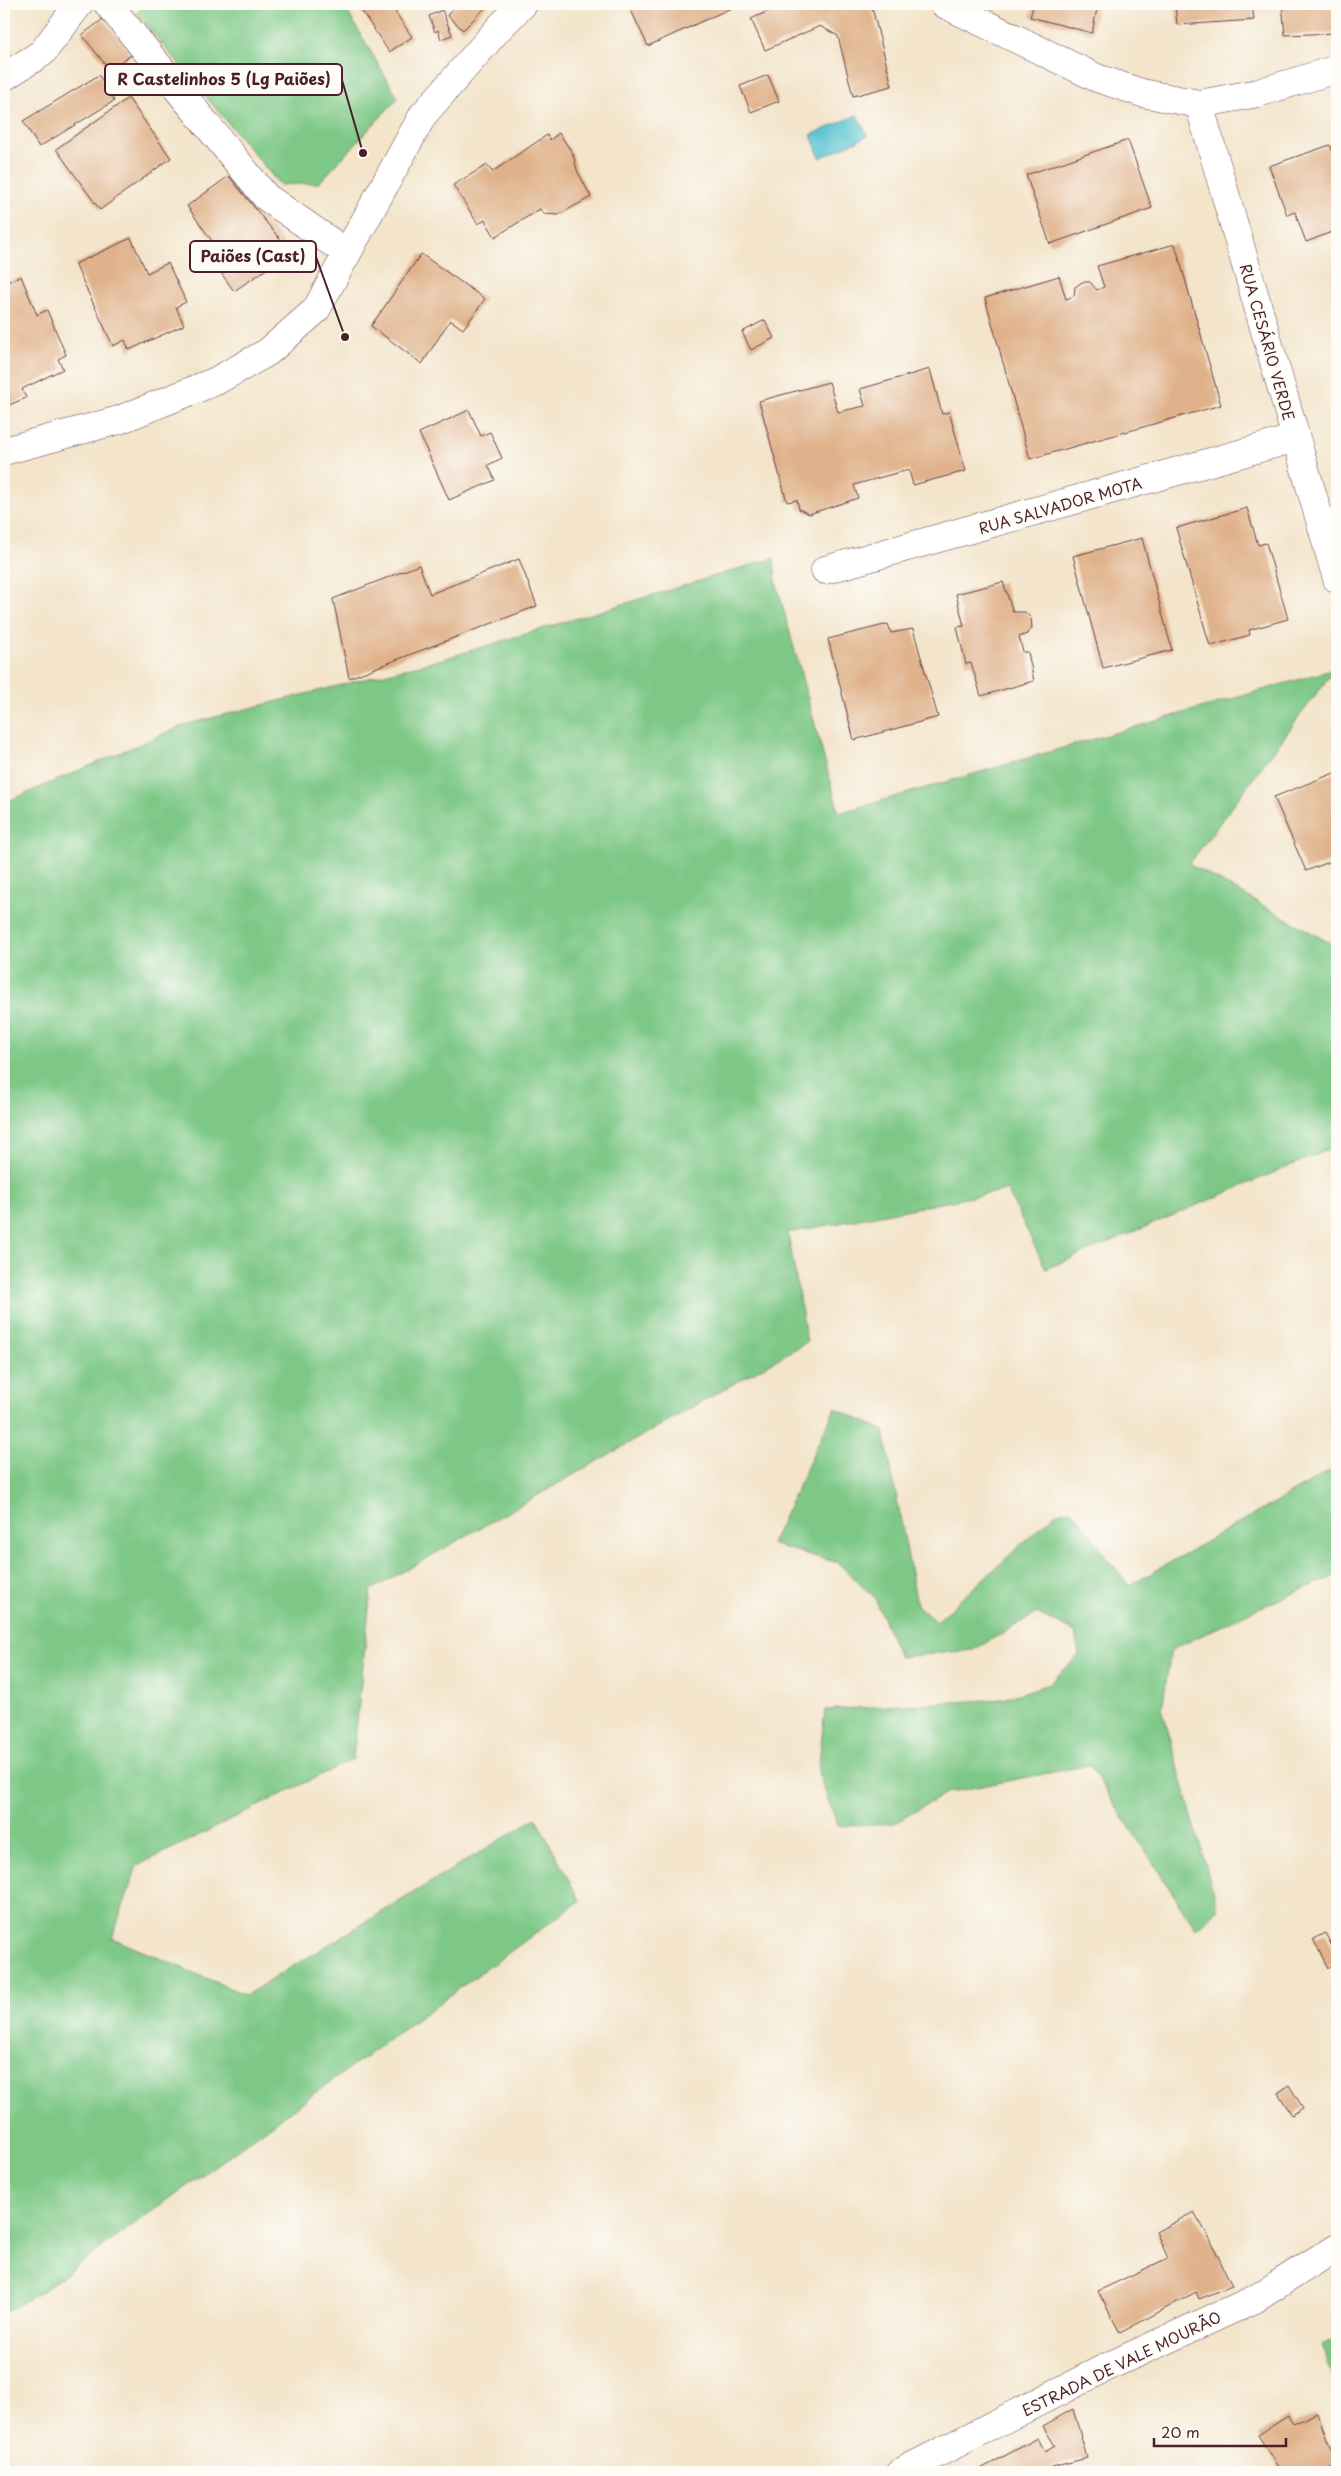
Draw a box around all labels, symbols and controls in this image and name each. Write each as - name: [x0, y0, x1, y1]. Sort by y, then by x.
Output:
- callout: R Castelinhos 5 (Lg Paiões): [105, 64, 342, 95]
- text: R Castelinhos 5 (Lg Paiões): [117, 66, 331, 90]
- callout: Paiões (Cast): [190, 241, 316, 272]
- text: Paiões (Cast): [200, 243, 306, 267]
- street label: RUA CESÁRIO VERDE: [1235, 261, 1301, 423]
- street label: RUA SALVADOR MOTA: [976, 471, 1145, 539]
- street label: ESTRADA DE VALE MOURÃO: [1017, 2305, 1225, 2421]
- scale bar: [1154, 2416, 1286, 2448]
- text: 20 m: [1161, 2420, 1200, 2443]

